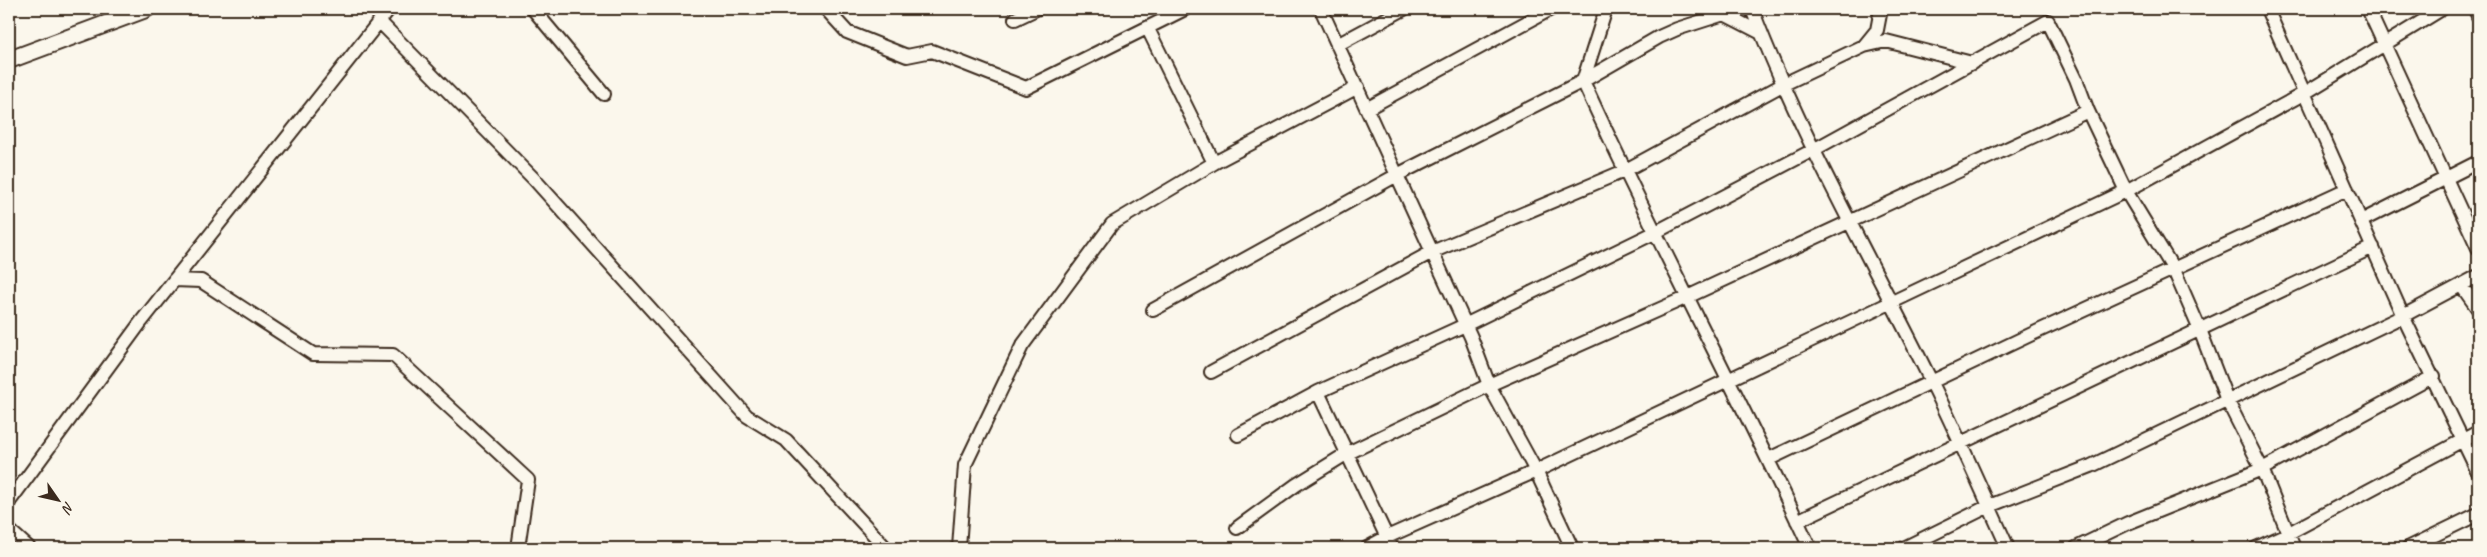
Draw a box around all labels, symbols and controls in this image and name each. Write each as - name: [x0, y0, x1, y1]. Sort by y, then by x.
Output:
- north arrow: [32, 474, 82, 524]
- text: N: [58, 499, 78, 517]

